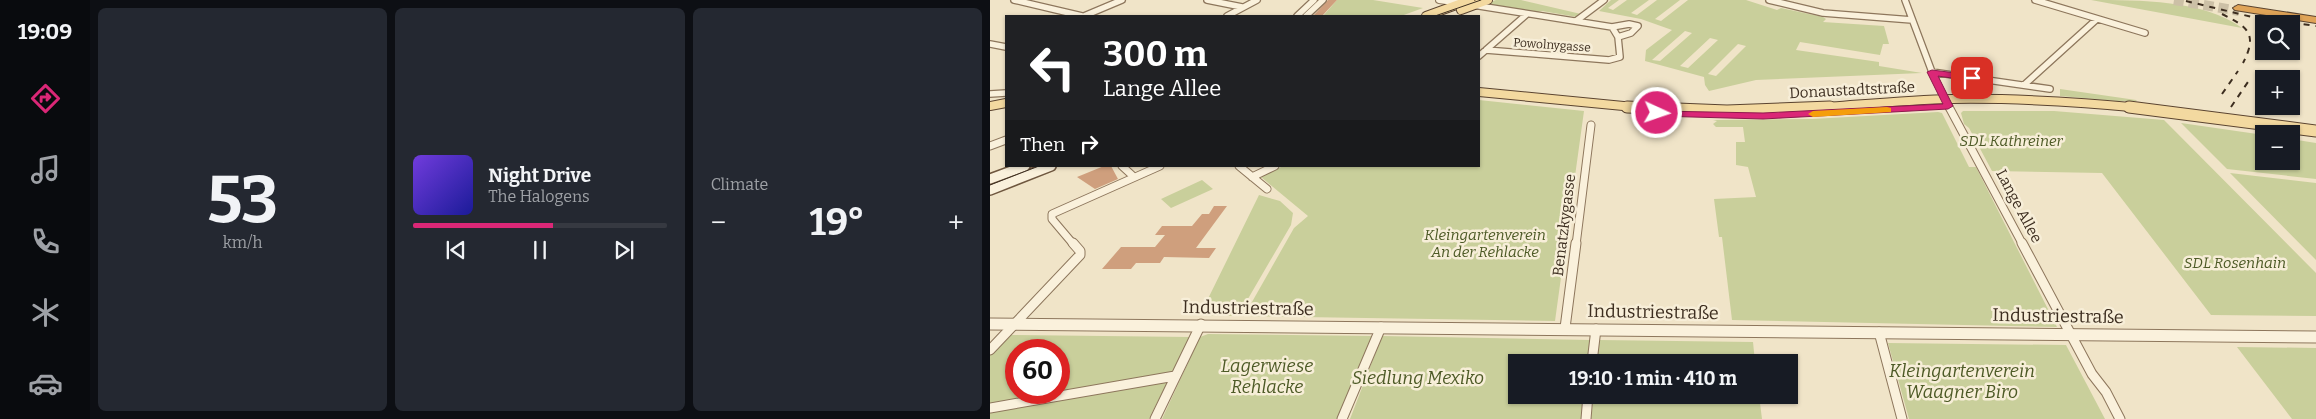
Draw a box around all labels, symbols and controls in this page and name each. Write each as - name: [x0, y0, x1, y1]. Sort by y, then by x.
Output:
- map controls: [2255, 15, 2300, 170]
- button: search: [2255, 15, 2300, 60]
- text: 19:09: [18, 18, 72, 45]
- text: 300 m: [1103, 33, 1207, 75]
- icon: left: [1020, 35, 1085, 100]
- street label: Powolnygasse: [1513, 35, 1591, 55]
- pin: [1951, 57, 1993, 99]
- icon: arrive: [1958, 64, 1986, 92]
- button: +: [2255, 70, 2300, 115]
- text: Lange Allee: [1103, 75, 1221, 102]
- street label: Donaustadtstraße: [1789, 78, 1915, 102]
- icon: directions: [28, 81, 63, 116]
- position arrow: [1630, 86, 1682, 138]
- button: −: [2255, 125, 2300, 170]
- icon: right: [1075, 130, 1103, 158]
- park label: SDL Kathreiner: [1959, 132, 2064, 150]
- text: Then: [1020, 133, 1065, 156]
- icon: music: [28, 152, 63, 187]
- text: 53: [207, 161, 278, 239]
- text: Night Drive: [488, 164, 591, 187]
- street label: Lange Allee: [1992, 166, 2046, 246]
- street label: Benatzkygasse: [1549, 173, 1579, 277]
- text: Climate: [711, 175, 768, 194]
- text: The Halogens: [488, 187, 590, 206]
- text: 19°: [809, 199, 865, 245]
- text: −: [711, 206, 726, 239]
- text: +: [948, 206, 964, 239]
- icon: phone: [28, 224, 63, 259]
- park label: Kleingartenverein An der Rehlacke: [1424, 226, 1546, 261]
- text: km/h: [223, 233, 262, 252]
- icon: previous: [442, 236, 470, 264]
- icon: pause: [526, 236, 554, 264]
- icon: next: [610, 236, 638, 264]
- park label: SDL Rosenhain: [2184, 254, 2286, 272]
- icon: climate: [28, 295, 63, 330]
- street label: Industriestraße: [1182, 296, 1314, 320]
- street label: Industriestraße: [1587, 300, 1719, 324]
- street label: Industriestraße: [1992, 304, 2124, 328]
- speed limit sign: 60: [1005, 339, 1070, 404]
- park label: Lagerwiese Rehlacke: [1221, 355, 1313, 398]
- park label: Kleingartenverein Waagner Biro: [1889, 360, 2035, 403]
- icon: car: [28, 366, 63, 401]
- park label: Siedlung Mexiko: [1352, 367, 1484, 389]
- text: 19:10 · 1 min · 410 m: [1569, 367, 1737, 390]

